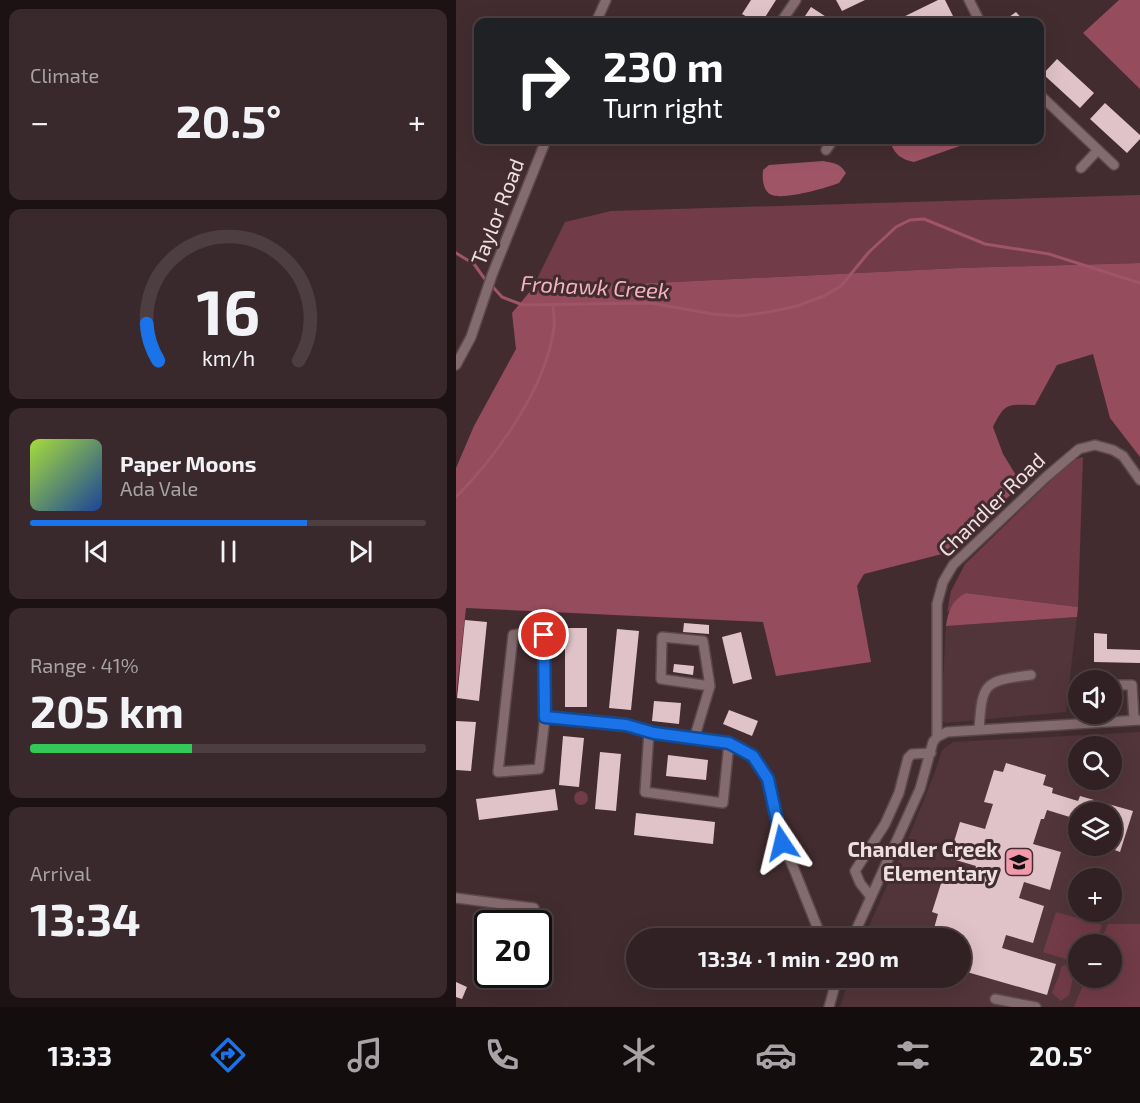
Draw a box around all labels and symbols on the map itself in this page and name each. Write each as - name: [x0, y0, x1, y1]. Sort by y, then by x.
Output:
- street label: Taylor Road: [465, 155, 528, 268]
- water label: Frohawk Creek: [520, 269, 670, 303]
- street label: Chandler Road: [932, 447, 1049, 561]
- pin: [518, 609, 569, 660]
- position arrow: [750, 811, 814, 875]
- place label: Chandler Creek Elementary: [848, 836, 998, 886]
- school or university icon: Chandler Creek Elementary: [1003, 846, 1035, 878]
- speed limit sign: 20: [474, 910, 552, 988]

